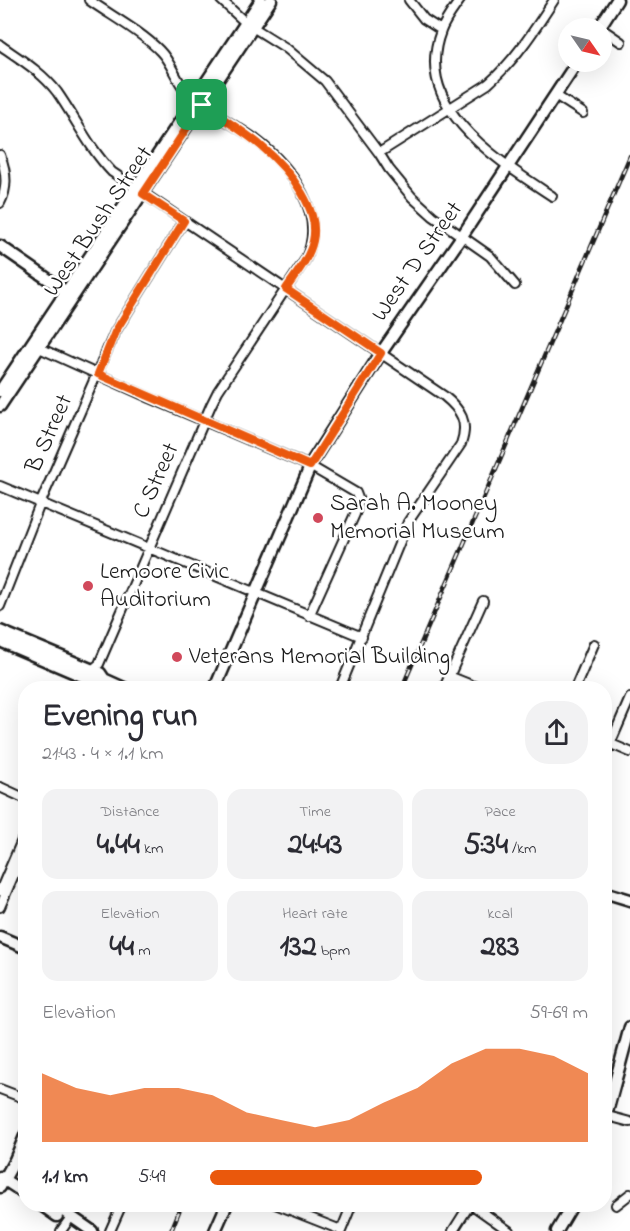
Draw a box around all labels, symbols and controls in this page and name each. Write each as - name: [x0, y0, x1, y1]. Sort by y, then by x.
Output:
- north arrow: [558, 18, 612, 72]
- map controls: [558, 18, 612, 72]
- pin: [176, 79, 227, 130]
- icon: arrive: [185, 88, 218, 121]
- street label: West Bush Street: [35, 139, 163, 305]
- street label: West D Street: [364, 195, 472, 329]
- street label: B Street: [17, 389, 83, 480]
- street label: C Street: [125, 437, 189, 525]
- place label: Sarah A. Mooney Memorial Museum: [330, 487, 505, 550]
- marker: Sarah A. Mooney Memorial Museum: [311, 511, 325, 525]
- place label: Lemoore Civic Auditorium: [100, 555, 229, 618]
- marker: Lemoore Civic Auditorium: [81, 579, 95, 593]
- place label: Veterans Memorial Building: [188, 640, 450, 675]
- marker: Veterans Memorial Building: [170, 650, 184, 664]
- text: Evening run: [42, 693, 197, 741]
- button: share: [525, 701, 588, 764]
- text: 21:43 · 4 × 1.1 km: [42, 740, 164, 769]
- text: Distance: [101, 800, 159, 824]
- text: Time: [299, 800, 331, 824]
- text: Pace: [484, 800, 516, 824]
- text: 4.44: [97, 824, 140, 868]
- text: 24:43: [288, 824, 342, 868]
- text: 5:34: [464, 824, 508, 868]
- text: km: [140, 837, 163, 861]
- text: /km: [508, 837, 536, 861]
- text: Elevation: [101, 902, 159, 926]
- text: Heart rate: [282, 902, 348, 926]
- text: kcal: [487, 902, 513, 926]
- text: 44: [109, 926, 134, 970]
- text: 132: [280, 926, 317, 970]
- text: 283: [481, 926, 519, 970]
- text: m: [134, 939, 151, 963]
- text: bpm: [317, 939, 350, 963]
- text: Elevation: [42, 999, 116, 1028]
- text: 59–69 m: [529, 999, 588, 1028]
- text: 1.1 km: [42, 1163, 88, 1192]
- text: 5:49: [138, 1163, 165, 1192]

